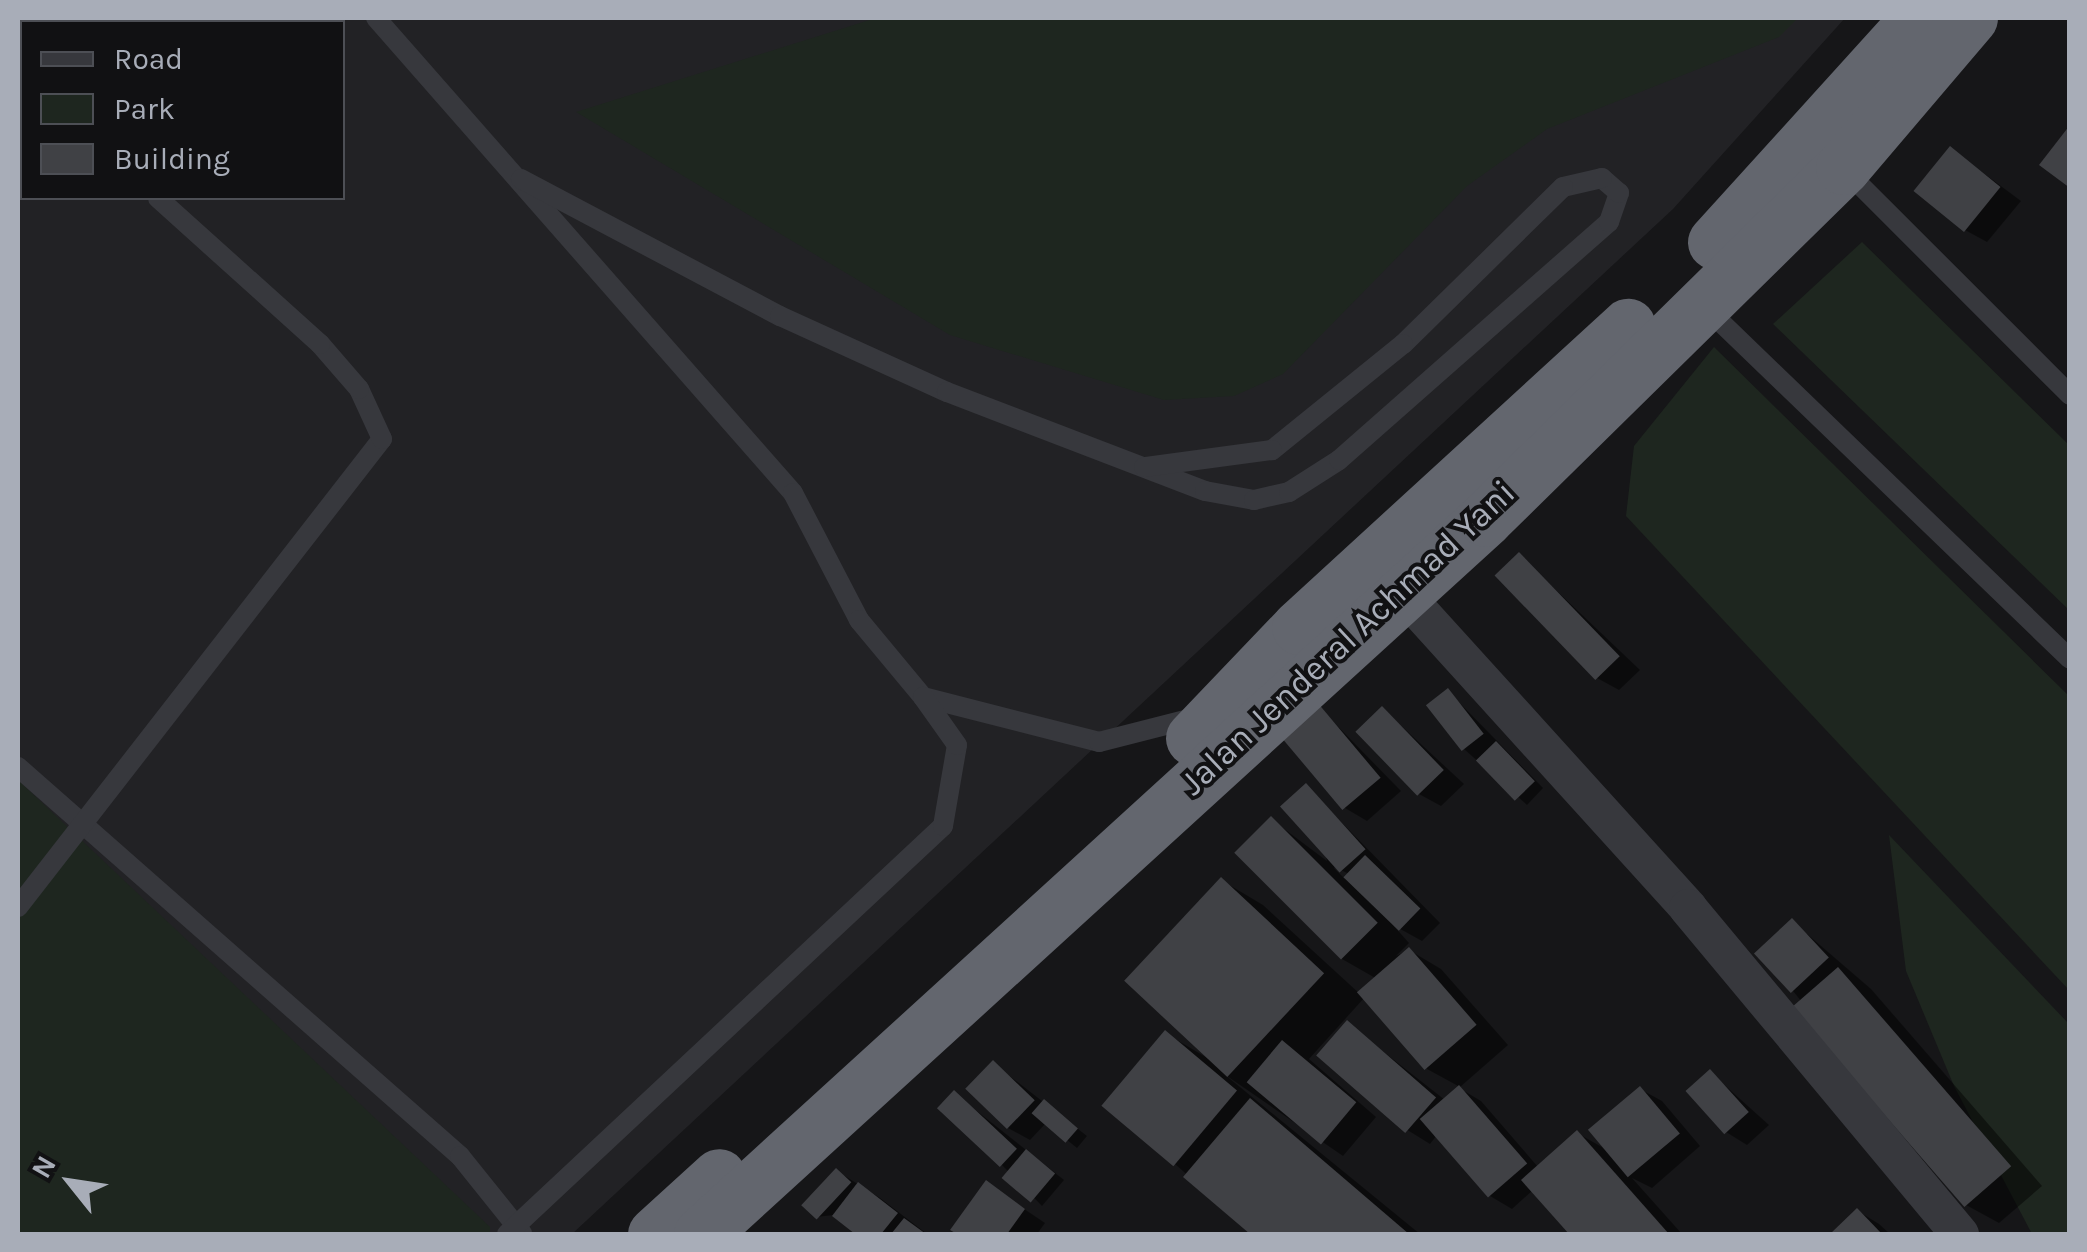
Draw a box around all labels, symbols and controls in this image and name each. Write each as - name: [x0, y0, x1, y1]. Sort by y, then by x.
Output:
- legend: [20, 20, 345, 200]
- text: Road: [114, 41, 183, 77]
- text: Park: [114, 91, 175, 127]
- text: Building: [114, 141, 230, 177]
- street label: Jalan Jenderal Achmad Yani: [1172, 472, 1524, 804]
- north arrow: [20, 1132, 120, 1232]
- text: N: [24, 1150, 63, 1184]

